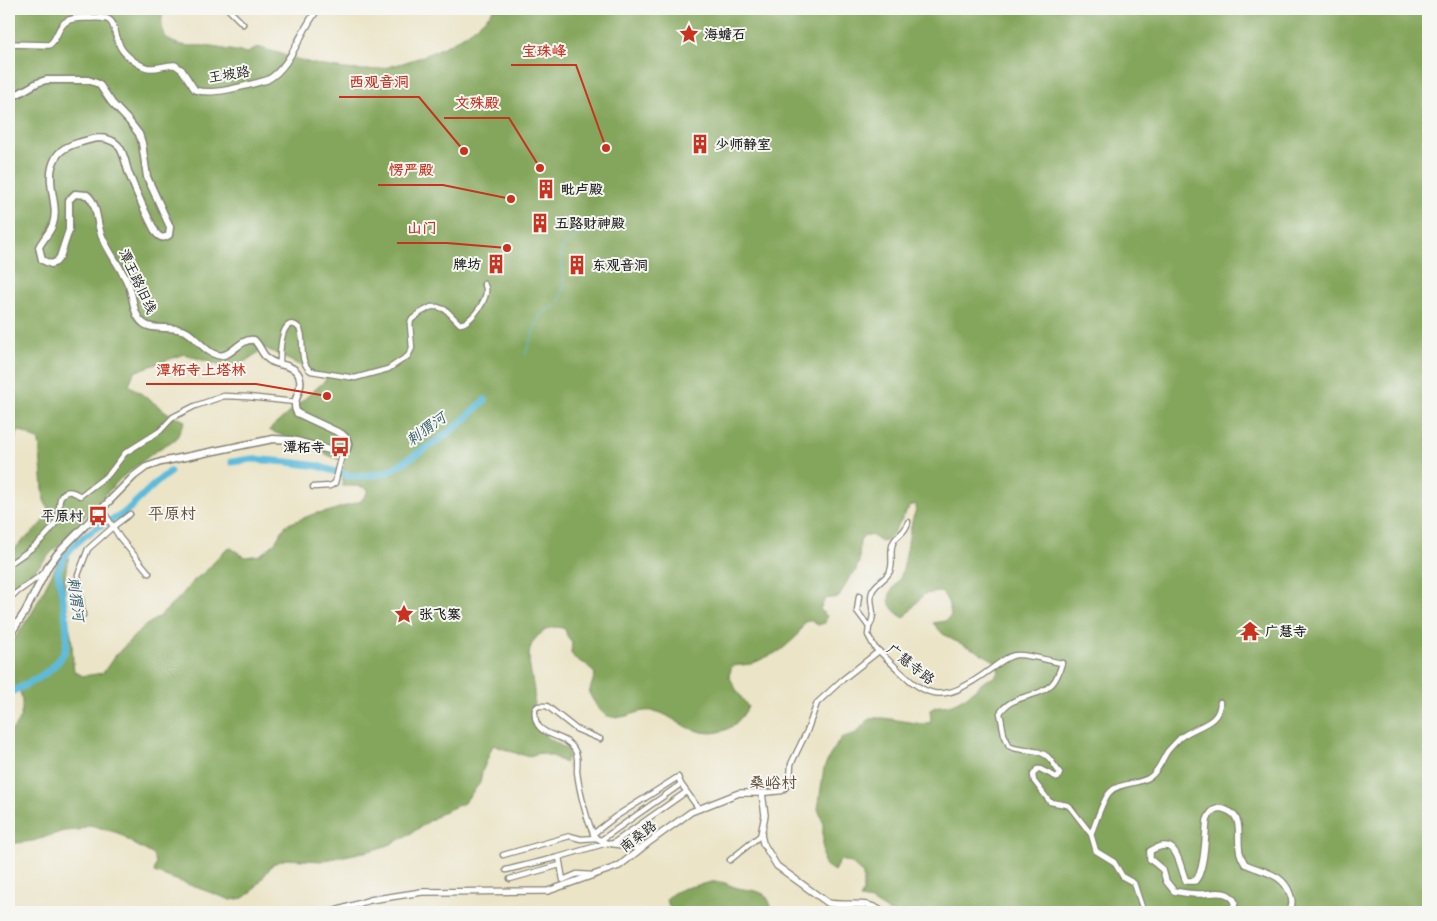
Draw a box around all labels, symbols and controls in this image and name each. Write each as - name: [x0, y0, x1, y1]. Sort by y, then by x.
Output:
- place icon: 海蟾石: [678, 23, 700, 45]
- place label: 海蟾石: [704, 26, 746, 43]
- callout: 宝珠峰: [511, 35, 576, 65]
- text: 宝珠峰: [521, 42, 567, 60]
- street label: 王坡路: [207, 63, 251, 86]
- callout: 西观音洞: [339, 67, 419, 97]
- text: 西观音洞: [349, 73, 409, 91]
- callout: 文殊殿: [444, 88, 509, 118]
- text: 文殊殿: [454, 94, 500, 112]
- building icon: 少师静室: [689, 133, 711, 155]
- place label: 少师静室: [715, 136, 771, 153]
- callout: 愣严殿: [378, 155, 443, 185]
- text: 愣严殿: [388, 161, 434, 179]
- building icon: 毗卢殿: [535, 178, 557, 200]
- place label: 毗卢殿: [561, 181, 603, 198]
- building icon: 五路财神殿: [529, 212, 551, 234]
- callout: 山门: [397, 213, 447, 243]
- place label: 五路财神殿: [555, 215, 625, 232]
- text: 山门: [407, 219, 437, 237]
- street label: 潭王路旧线: [115, 246, 160, 317]
- building icon: 牌坊: [485, 253, 507, 275]
- building icon: 东观音洞: [566, 254, 588, 276]
- place label: 牌坊: [453, 256, 481, 273]
- place label: 东观音洞: [592, 257, 648, 274]
- callout: 潭柘寺上塔林: [146, 354, 256, 384]
- text: 潭柘寺上塔林: [156, 361, 246, 379]
- water label: 刺猬河: [403, 407, 452, 450]
- bus stop icon: 潭柘寺: [329, 436, 351, 458]
- place label: 潭柘寺: [283, 439, 325, 456]
- bus stop icon: 平原村: [87, 505, 109, 527]
- district label: 平原村: [148, 505, 196, 523]
- place label: 平原村: [41, 508, 83, 525]
- water label: 刺猬河: [64, 575, 88, 625]
- place icon: 张飞寨: [393, 603, 415, 625]
- place label: 张飞寨: [419, 606, 461, 623]
- temple icon: 广慧寺: [1239, 620, 1261, 642]
- place label: 广慧寺: [1265, 623, 1307, 640]
- street label: 广慧寺路: [883, 640, 938, 688]
- district label: 桑峪村: [749, 774, 797, 792]
- street label: 南桑路: [617, 817, 660, 856]

